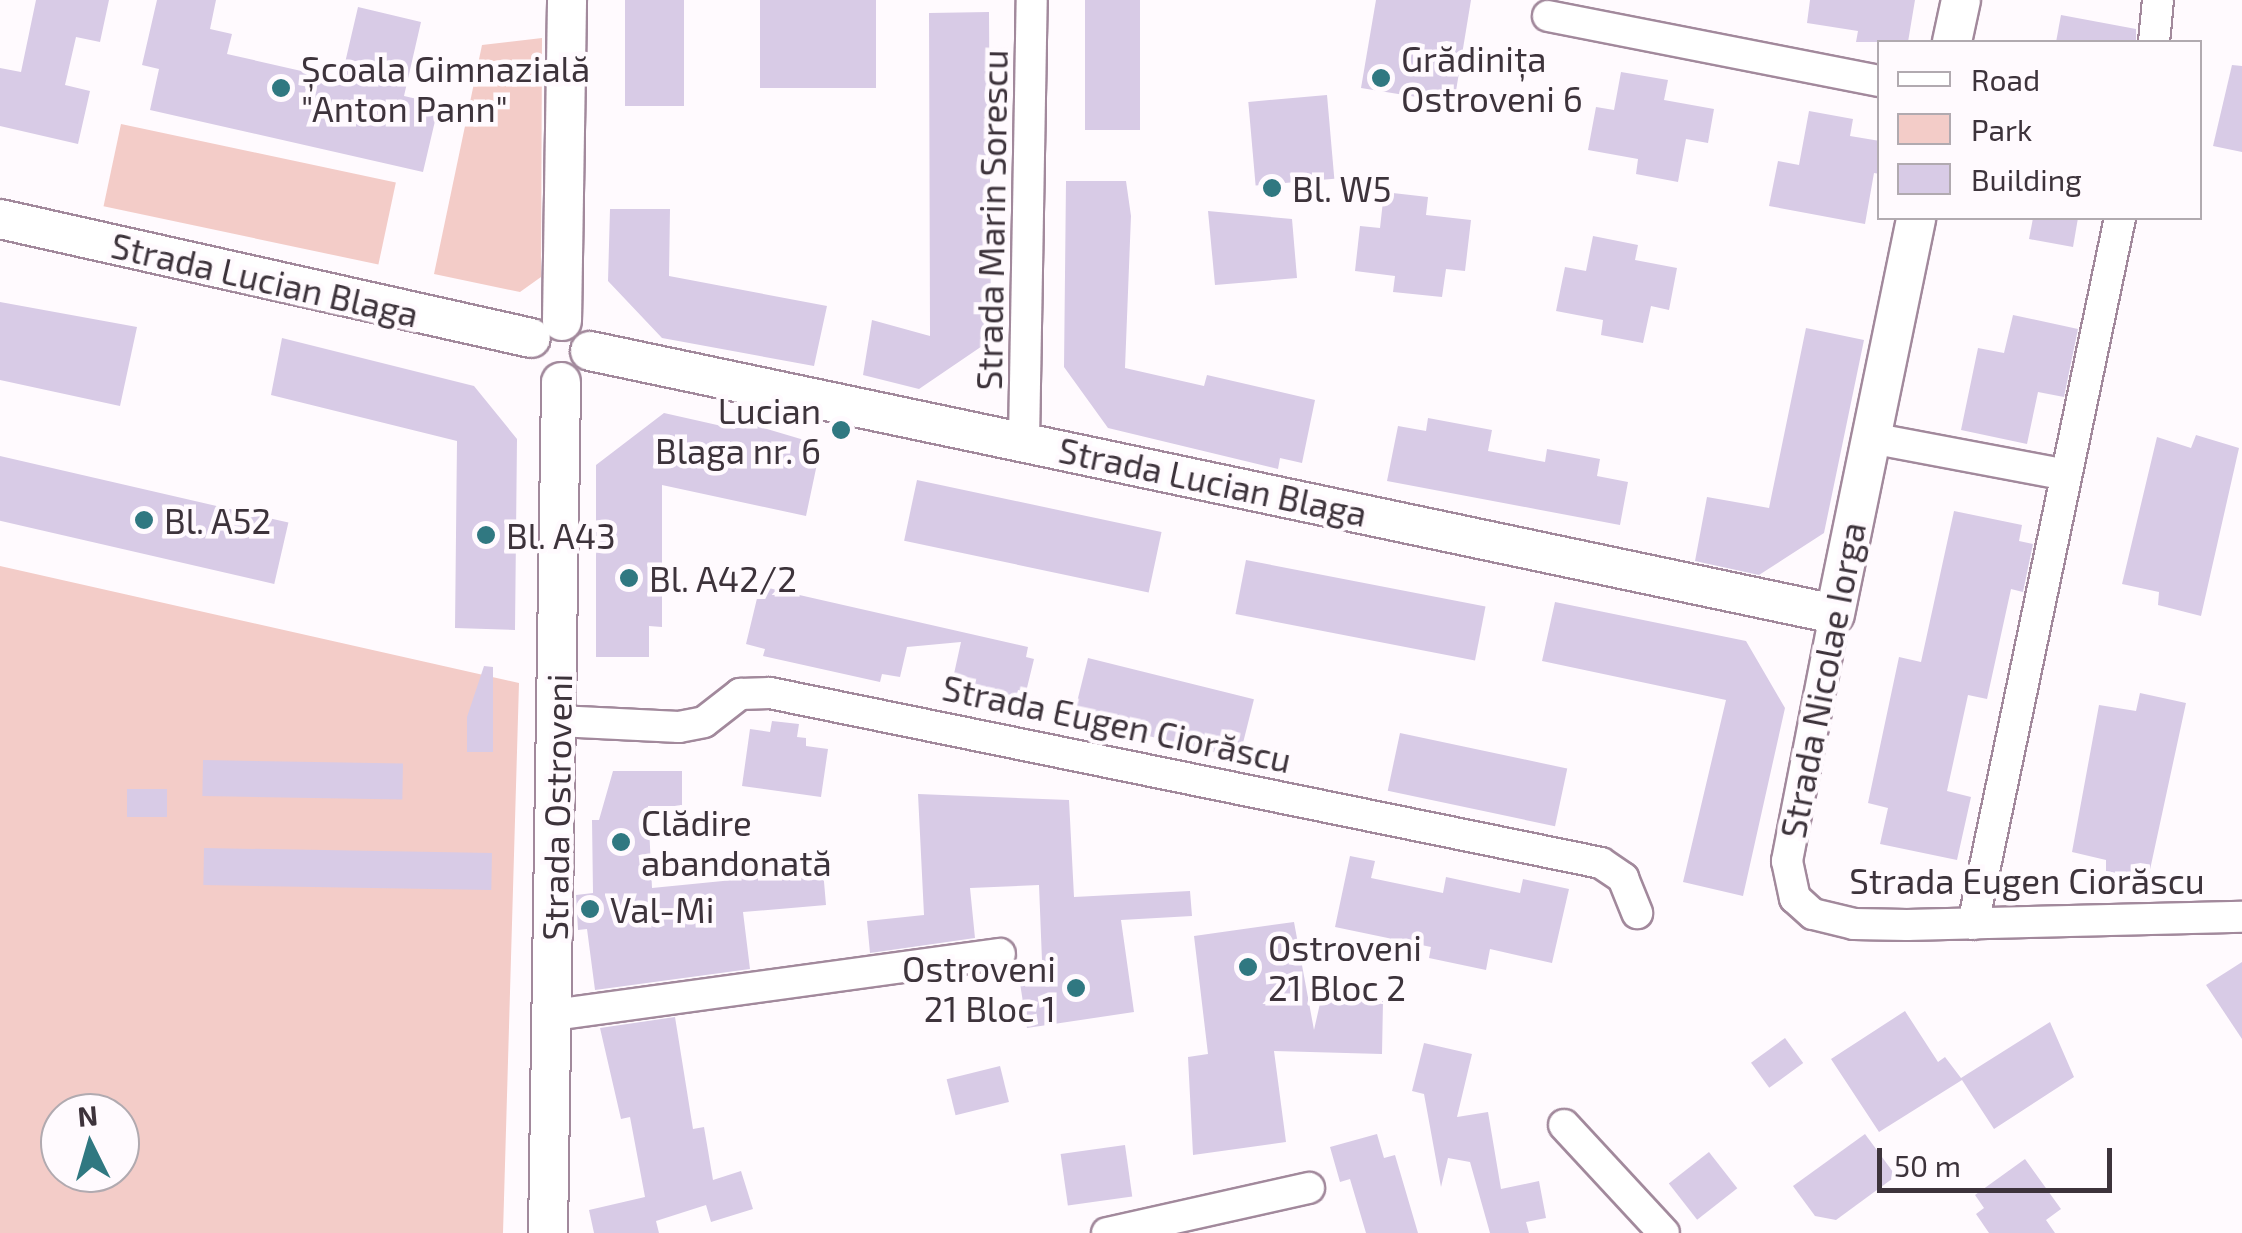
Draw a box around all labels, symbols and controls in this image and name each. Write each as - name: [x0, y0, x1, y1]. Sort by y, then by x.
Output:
- place label: Grădinița Ostroveni 6: [1401, 37, 1583, 119]
- legend: [1877, 40, 2202, 220]
- place label: Școala Gimnazială "Anton Pann": [301, 47, 590, 129]
- street label: Strada Marin Sorescu: [967, 49, 1015, 391]
- text: Road: [1971, 61, 2040, 97]
- marker: Grădinița Ostroveni 6: [1370, 67, 1392, 89]
- marker: Școala Gimnazială "Anton Pann": [270, 77, 292, 99]
- text: Park: [1971, 111, 2032, 147]
- text: Building: [1971, 161, 2082, 197]
- place label: Bl. W5: [1292, 167, 1392, 209]
- marker: Bl. W5: [1261, 177, 1283, 199]
- street label: Strada Lucian Blaga: [107, 223, 423, 335]
- place label: Lucian Blaga nr. 6: [655, 389, 821, 471]
- marker: Lucian Blaga nr. 6: [830, 419, 852, 441]
- street label: Strada Lucian Blaga: [1055, 428, 1371, 534]
- place label: Bl. A52: [164, 499, 272, 541]
- marker: Bl. A52: [133, 509, 155, 531]
- place label: Bl. A43: [506, 514, 617, 556]
- street label: Strada Nicolae Iorga: [1771, 519, 1873, 841]
- marker: Bl. A43: [475, 524, 497, 546]
- place label: Bl. A42/2: [649, 557, 798, 599]
- marker: Bl. A42/2: [618, 567, 640, 589]
- street label: Strada Eugen Ciorăscu: [939, 665, 1295, 781]
- street label: Strada Ostroveni: [533, 673, 579, 941]
- place label: Clădire abandonată: [641, 801, 832, 883]
- marker: Clădire abandonată: [610, 831, 632, 853]
- street label: Strada Eugen Ciorăscu: [1849, 859, 2205, 901]
- place label: Val-Mi: [610, 888, 714, 930]
- marker: Val-Mi: [579, 898, 601, 920]
- place label: Ostroveni 21 Bloc 2: [1268, 926, 1422, 1008]
- place label: Ostroveni 21 Bloc 1: [902, 947, 1056, 1029]
- marker: Ostroveni 21 Bloc 2: [1237, 956, 1259, 978]
- marker: Ostroveni 21 Bloc 1: [1065, 977, 1087, 999]
- north arrow: [40, 1093, 140, 1193]
- text: N: [76, 1097, 99, 1133]
- scale bar: [1882, 1128, 2117, 1190]
- text: 50 m: [1894, 1147, 1961, 1183]

